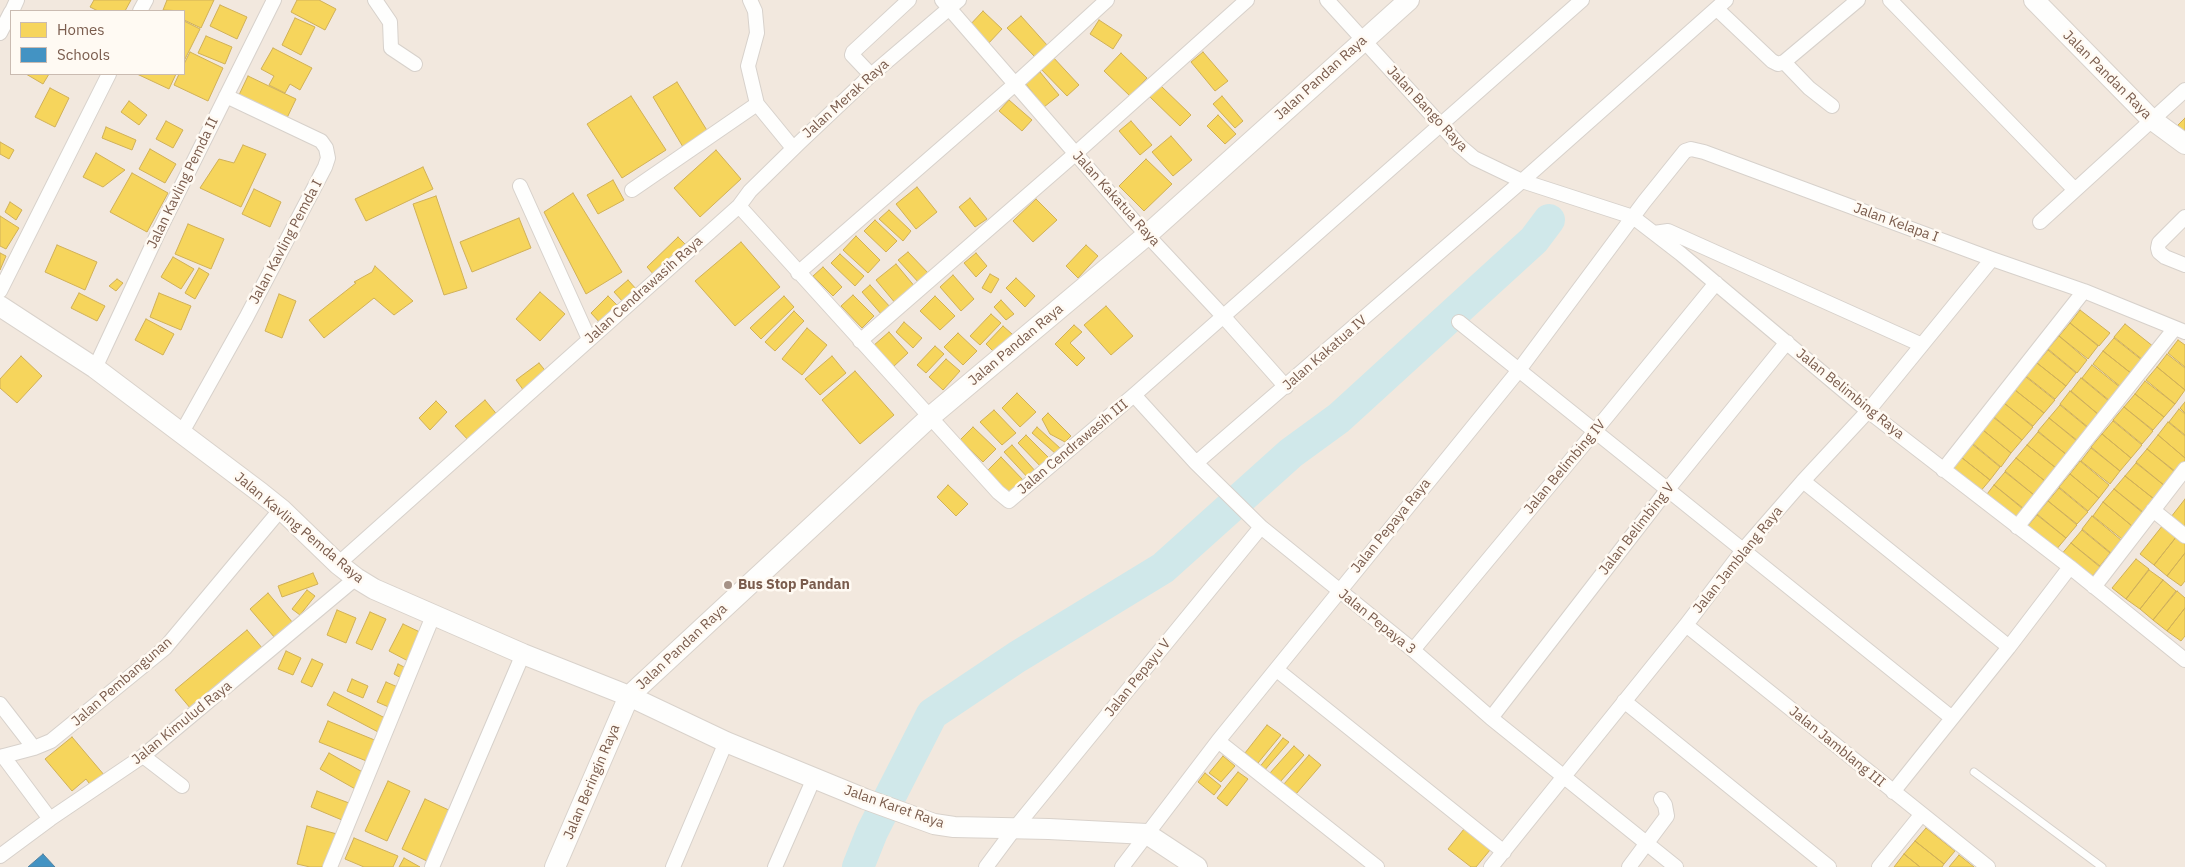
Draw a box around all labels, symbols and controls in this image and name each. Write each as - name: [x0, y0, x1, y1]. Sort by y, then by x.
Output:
- legend: [10, 10, 185, 75]
- text: Homes: [57, 20, 105, 39]
- street label: Jalan Pandan Raya: [2059, 27, 2155, 123]
- street label: Jalan Pandan Raya: [1271, 32, 1371, 124]
- text: Schools: [57, 45, 110, 64]
- street label: Jalan Merak Raya: [800, 56, 892, 142]
- street label: Jalan Bango Raya: [1383, 63, 1471, 155]
- street label: Jalan Kavling Pemda II: [144, 114, 222, 252]
- street label: Jalan Kakatua Raya: [1069, 148, 1163, 250]
- street label: Jalan Kavling Pemda I: [246, 177, 326, 307]
- street label: Jalan Kelapa I: [1851, 200, 1941, 246]
- street label: Jalan Cendrawasih Raya: [582, 233, 706, 347]
- street label: Jalan Pandan Raya: [965, 301, 1067, 389]
- street label: Jalan Kakatua IV: [1280, 312, 1370, 394]
- street label: Jalan Belimbing Raya: [1793, 345, 1907, 443]
- street label: Jalan Cendrawasih III: [1015, 396, 1131, 498]
- street label: Jalan Belimbing IV: [1521, 416, 1609, 518]
- street label: Jalan Kavling Pemda Raya: [231, 469, 367, 587]
- street label: Jalan Pepaya Raya: [1348, 475, 1434, 577]
- street label: Jalan Belimbing V: [1596, 480, 1678, 578]
- street label: Jalan Jamblang Raya: [1690, 503, 1786, 617]
- place label: Bus Stop Pandan: [738, 577, 850, 593]
- marker: Bus Stop Pandan: [722, 579, 734, 591]
- street label: Jalan Pepaya 3: [1335, 586, 1419, 658]
- street label: Jalan Pandan Raya: [633, 601, 731, 693]
- street label: Jalan Pembangunan: [68, 634, 176, 730]
- street label: Jalan Pepayu V: [1101, 636, 1175, 720]
- street label: Jalan Kimulud Raya: [129, 678, 235, 768]
- street label: Jalan Jamblang III: [1786, 703, 1888, 791]
- street label: Jalan Beringin Raya: [560, 722, 624, 842]
- street label: Jalan Karet Raya: [842, 782, 946, 832]

